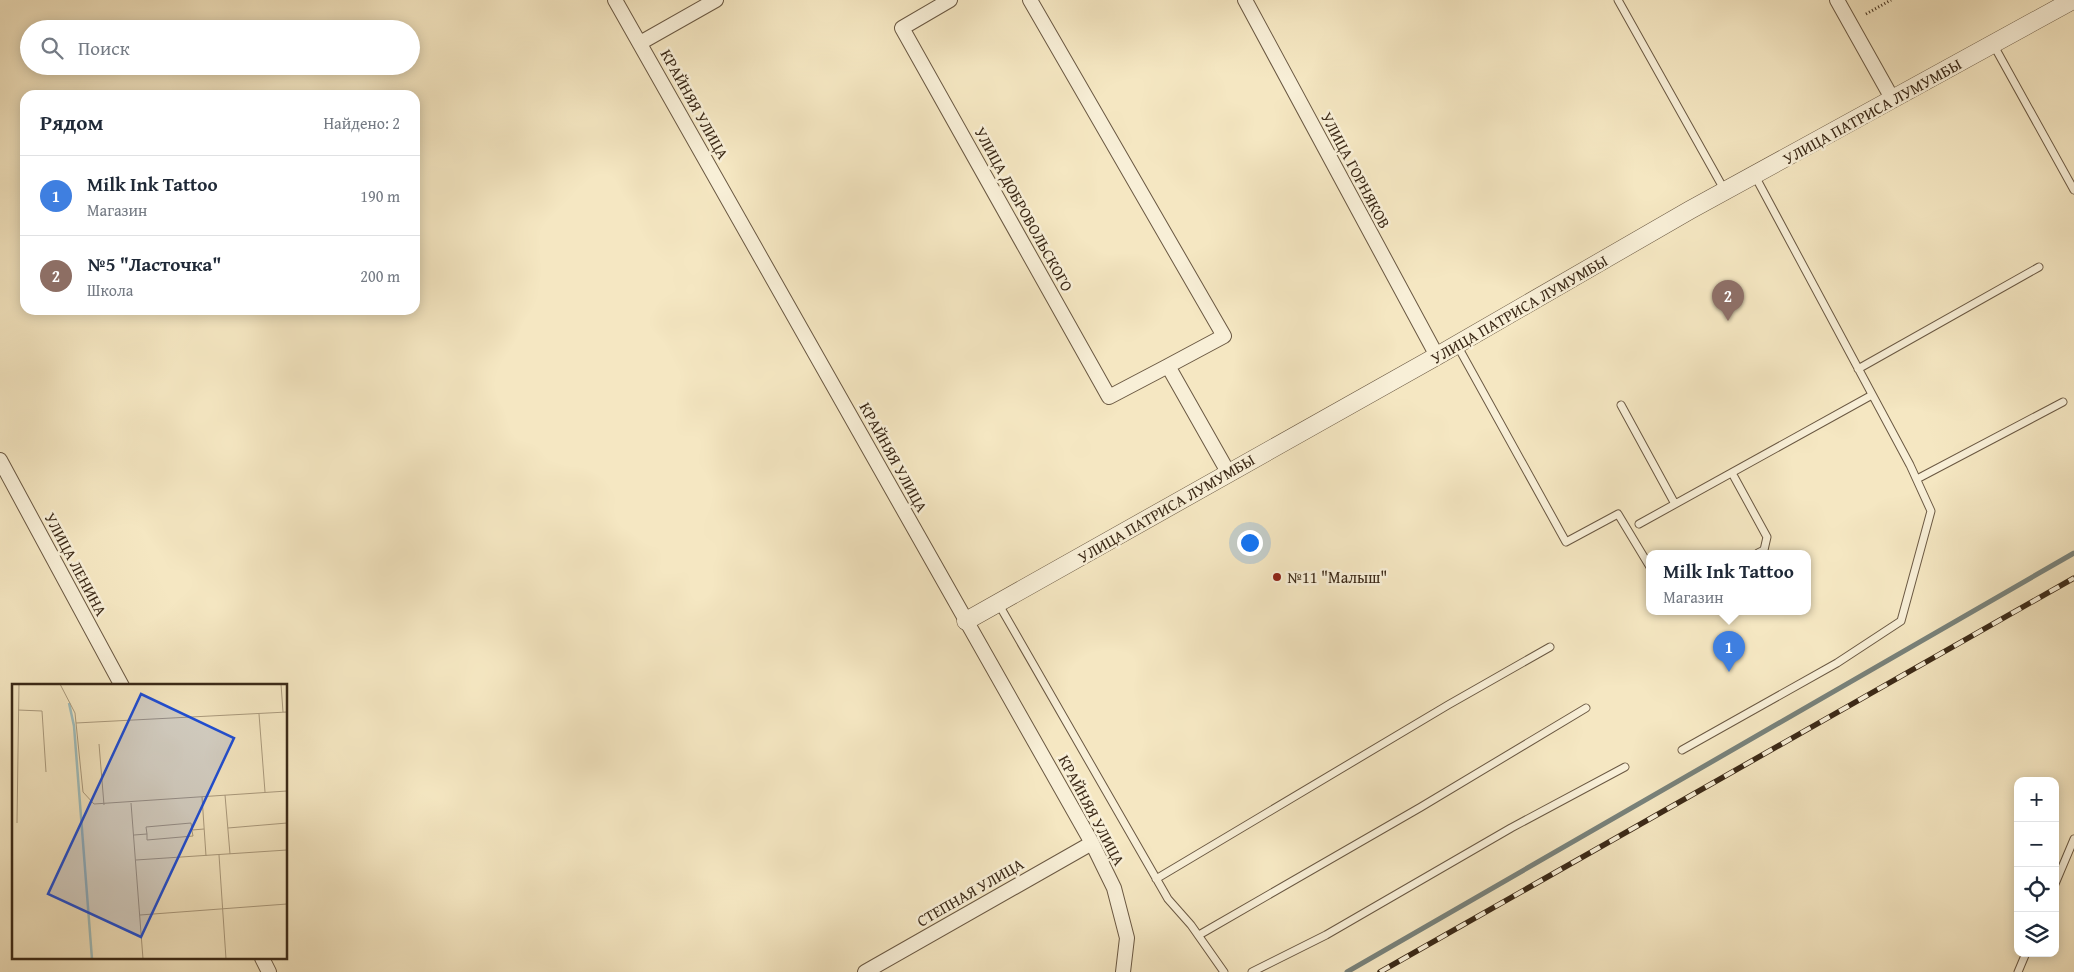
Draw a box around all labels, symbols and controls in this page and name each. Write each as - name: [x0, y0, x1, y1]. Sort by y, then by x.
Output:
- search box: [20, 20, 420, 75]
- icon: search: [38, 34, 66, 62]
- text: Поиск: [78, 34, 130, 62]
- street label: КРАЙНЯЯ УЛИЦА: [655, 45, 735, 164]
- street label: УЛИЦА ПАТРИСА ЛУМУМБЫ: [1778, 52, 1966, 170]
- text: Рядом: [40, 107, 103, 138]
- street label: УЛИЦА ГОРНЯКОВ: [1315, 107, 1397, 233]
- text: Найдено: 2: [323, 111, 400, 135]
- street label: УЛИЦА ДОБРОВОЛЬСКОГО: [969, 122, 1080, 296]
- text: Milk Ink Tattoo: [87, 170, 218, 198]
- text: 1: [52, 184, 60, 208]
- text: 190 m: [360, 184, 400, 208]
- text: Магазин: [87, 198, 147, 222]
- street label: УЛИЦА ПАТРИСА ЛУМУМБЫ: [1426, 248, 1612, 370]
- text: №5 "Ласточка": [87, 250, 221, 278]
- text: 2: [52, 264, 60, 288]
- text: 200 m: [360, 264, 400, 288]
- text: Школа: [87, 278, 133, 302]
- pin: 2: [1712, 280, 1744, 321]
- street label: КРАЙНЯЯ УЛИЦА: [854, 398, 934, 517]
- street label: УЛИЦА ПАТРИСА ЛУМУМБЫ: [1073, 447, 1259, 569]
- street label: УЛИЦА ЛЕНИНА: [39, 508, 114, 620]
- your location: [1237, 530, 1263, 556]
- popup: [1646, 550, 1811, 615]
- text: Milk Ink Tattoo: [1663, 557, 1794, 585]
- place label: №11 "Малыш": [1287, 565, 1387, 589]
- marker: №11 "Малыш": [1271, 571, 1283, 583]
- text: Магазин: [1663, 585, 1724, 609]
- pin: 1: [1713, 631, 1745, 672]
- inset map: [12, 684, 288, 960]
- street label: КРАЙНЯЯ УЛИЦА: [1053, 750, 1132, 870]
- map controls: [2014, 777, 2059, 957]
- button: +: [2014, 777, 2059, 822]
- button: −: [2014, 822, 2059, 867]
- street label: СТЕПНАЯ УЛИЦА: [912, 851, 1028, 932]
- button: locate: [2014, 867, 2059, 912]
- button: layers: [2014, 912, 2059, 957]

